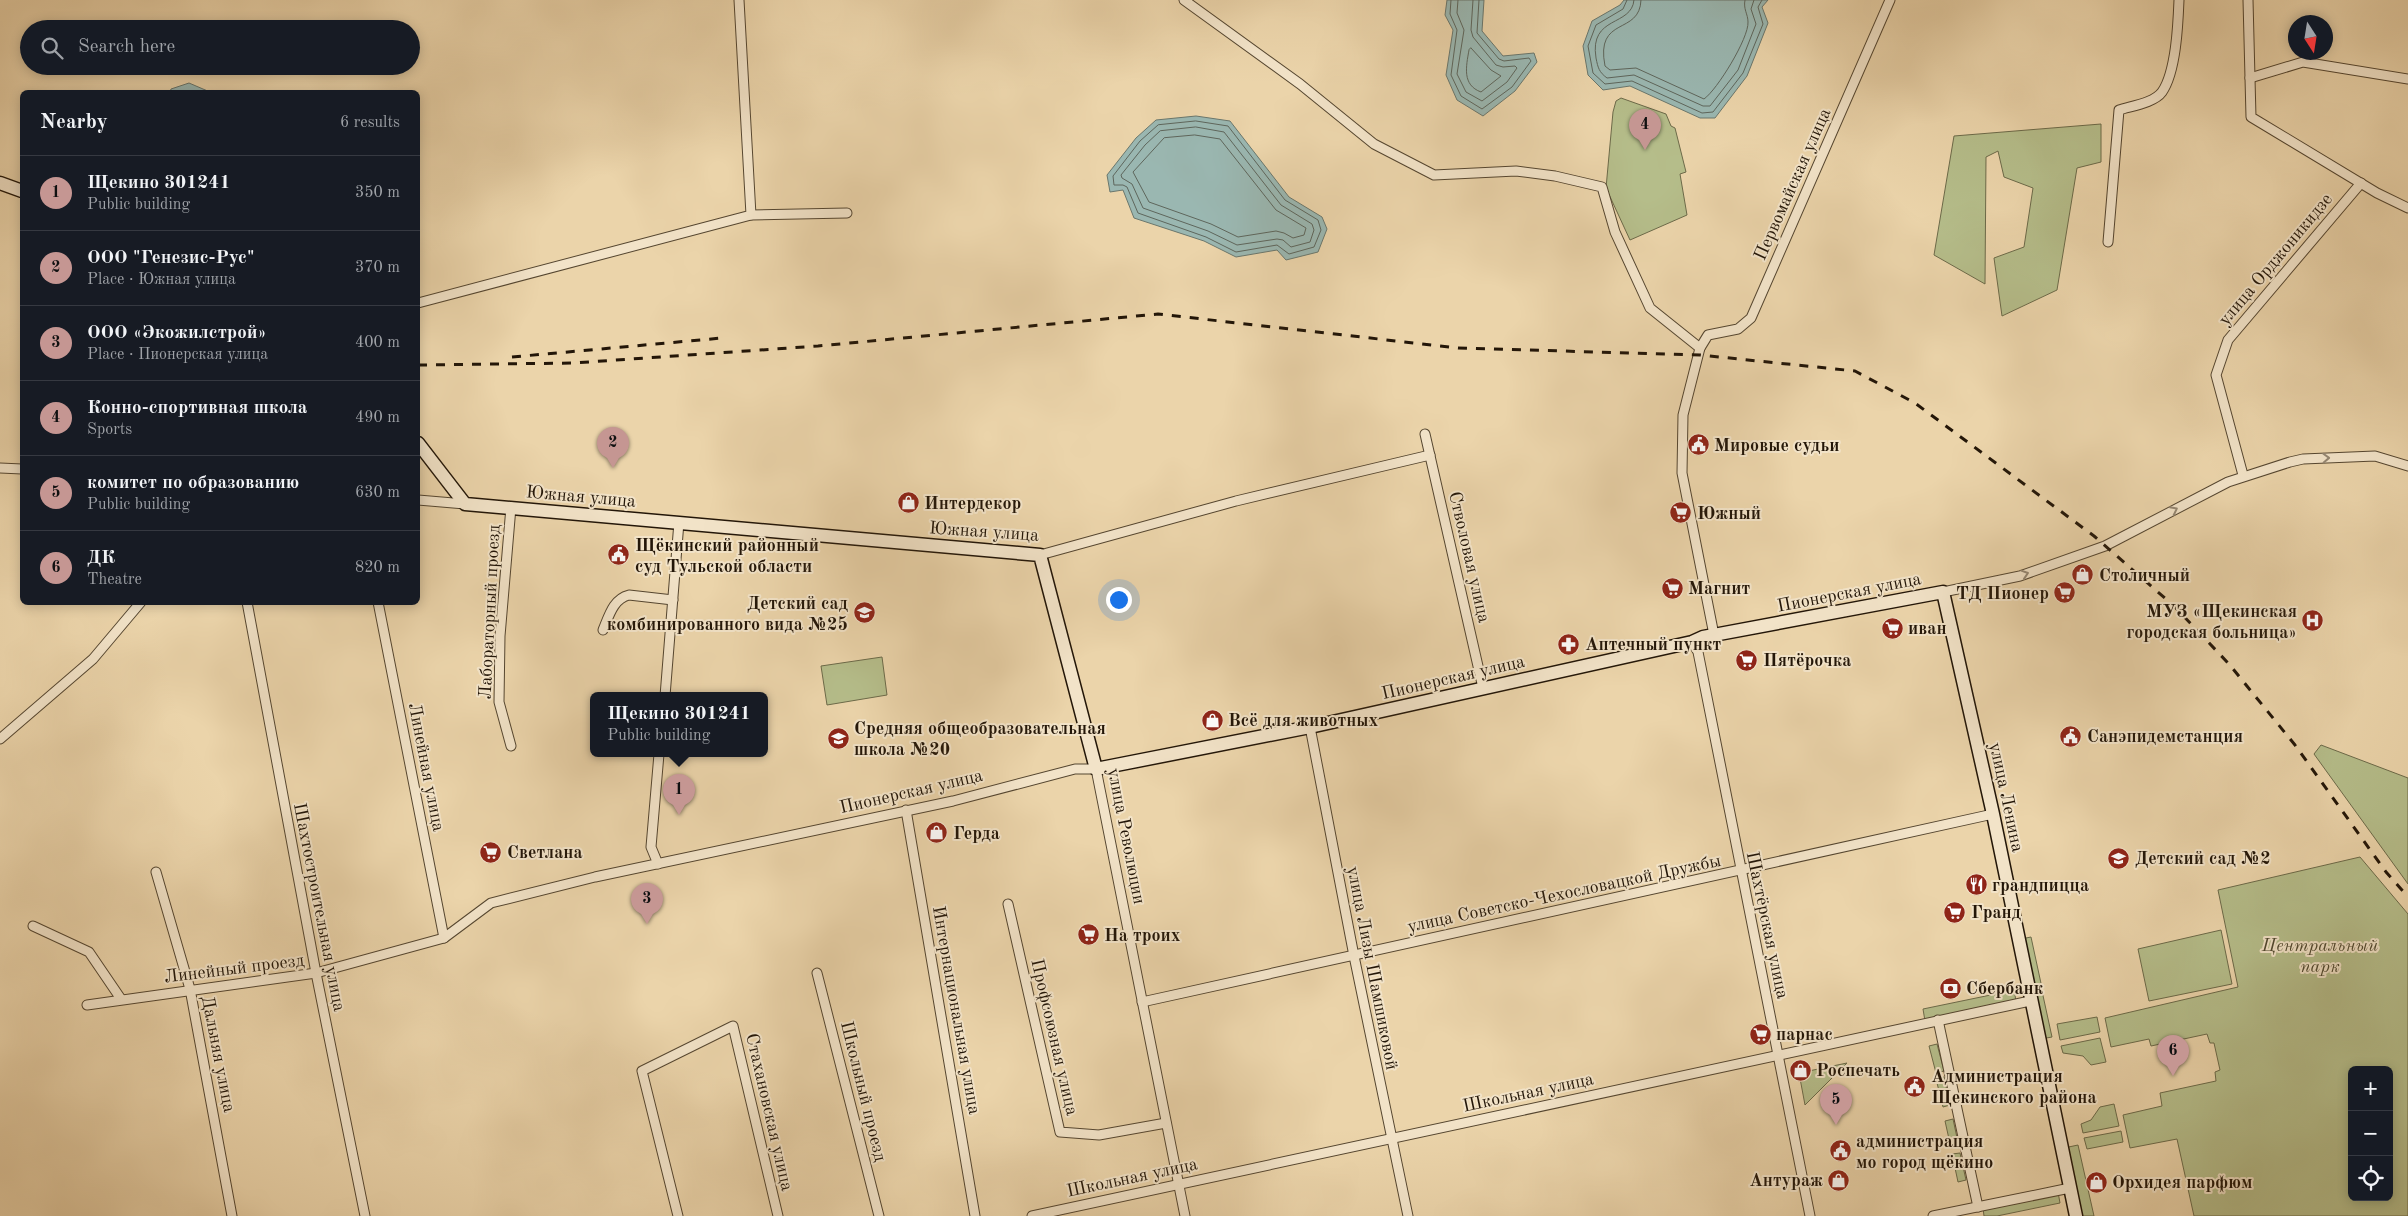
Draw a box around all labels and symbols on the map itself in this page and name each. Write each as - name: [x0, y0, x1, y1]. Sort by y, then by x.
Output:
- north arrow: [2288, 15, 2333, 60]
- street label: Первомайская улица: [1751, 106, 1835, 263]
- pin: 4: [1629, 109, 1661, 150]
- street label: улица Орджоникидзе: [2215, 190, 2336, 329]
- pin: 2: [597, 427, 629, 468]
- public building icon: Мировые судьи: [1686, 433, 1710, 457]
- place label: Мировые судьи: [1714, 437, 1839, 455]
- one-way arrow: [2322, 453, 2330, 464]
- street label: Южная улица: [525, 483, 637, 511]
- street label: Стволовая улица: [1445, 490, 1493, 625]
- shop icon: Интердекор: [896, 491, 920, 515]
- place label: Интердекор: [924, 495, 1021, 513]
- supermarket icon: Южный: [1669, 501, 1693, 525]
- place label: Южный: [1697, 505, 1761, 523]
- one-way arrow: [2168, 506, 2177, 516]
- street label: Южная улица: [928, 519, 1040, 545]
- street label: Лабораторный проезд: [476, 524, 504, 700]
- place label: Щёкинский районный суд Тульской области: [635, 537, 819, 576]
- public building icon: Щёкинский районный суд Тульской области: [607, 543, 631, 567]
- shop icon: Столичный: [2071, 563, 2095, 587]
- place label: Столичный: [2099, 567, 2190, 585]
- street label: Пионерская улица: [1776, 570, 1923, 616]
- one-way arrow: [2020, 570, 2028, 580]
- supermarket icon: Магнит: [1660, 576, 1684, 600]
- place label: Магнит: [1688, 580, 1751, 598]
- supermarket icon: ТД Пионер: [2053, 581, 2077, 605]
- place label: ТД Пионер: [1956, 585, 2049, 603]
- your location: [1106, 587, 1132, 613]
- place label: Детский сад комбинированного вида №25: [607, 595, 848, 634]
- school or university icon: Детский сад комбинированного вида №25: [852, 601, 876, 625]
- place label: МУЗ «Щекинская городская больница»: [2126, 603, 2297, 642]
- hospital icon: МУЗ «Щекинская городская больница»: [2301, 609, 2325, 633]
- supermarket icon: иван: [1880, 616, 1904, 640]
- place label: иван: [1908, 620, 1947, 638]
- pharmacy icon: Аптечный пункт: [1557, 632, 1581, 656]
- place label: Аптечный пункт: [1585, 636, 1721, 654]
- supermarket icon: Пятёрочка: [1735, 648, 1759, 672]
- place label: Пятёрочка: [1763, 652, 1851, 670]
- street label: Пионерская улица: [1380, 653, 1527, 703]
- street label: Линейная улица: [405, 701, 447, 833]
- shop icon: Всё для животных: [1200, 708, 1224, 732]
- place label: Всё для животных: [1228, 712, 1378, 730]
- place label: Средняя общеобразовательная школа №20: [854, 720, 1106, 759]
- public building icon: Санэпидемстанция: [2059, 724, 2083, 748]
- school or university icon: Средняя общеобразовательная школа №20: [826, 726, 850, 750]
- place label: Санэпидемстанция: [2087, 728, 2243, 746]
- street label: улица Ленина: [1986, 741, 2026, 854]
- street label: Пионерская улица: [838, 767, 985, 817]
- street label: улица Революции: [1104, 767, 1148, 906]
- pin: 1: [663, 774, 695, 815]
- street label: Шахтостроительная улица: [290, 801, 348, 1013]
- shop icon: Герда: [925, 821, 949, 845]
- place label: Герда: [953, 825, 1000, 843]
- supermarket icon: Светлана: [479, 840, 503, 864]
- place label: Светлана: [507, 844, 583, 862]
- school or university icon: Детский сад №2: [2107, 846, 2131, 870]
- street label: Шахтёрская улица: [1743, 850, 1791, 1001]
- place label: Детский сад №2: [2135, 850, 2271, 868]
- street label: улица Советско-Чехословацкой Дружбы: [1406, 852, 1723, 936]
- street label: улица Лизы Шамшиковой: [1343, 865, 1401, 1072]
- restaurant icon: грандпицца: [1964, 873, 1988, 897]
- place label: грандпицца: [1992, 877, 2089, 895]
- pin: 3: [631, 883, 663, 924]
- supermarket icon: Гранд: [1943, 900, 1967, 924]
- street label: Интернациональная улица: [929, 904, 983, 1116]
- place label: Гранд: [1971, 904, 2021, 922]
- supermarket icon: На троих: [1076, 923, 1100, 947]
- place label: На троих: [1104, 927, 1180, 945]
- park label: Центральный парк: [2261, 937, 2378, 976]
- street label: Линейный проезд: [163, 951, 305, 987]
- street label: Профсоюзная улица: [1026, 957, 1081, 1118]
- bank icon: Сбербанк: [1938, 976, 1962, 1000]
- place label: Сбербанк: [1966, 980, 2044, 998]
- street label: Дальняя улица: [198, 994, 238, 1114]
- street label: Школьный проезд: [837, 1019, 889, 1163]
- supermarket icon: парнас: [1748, 1022, 1772, 1046]
- place label: парнас: [1776, 1026, 1833, 1044]
- street label: Стахановская улица: [742, 1032, 796, 1193]
- pin: 6: [2157, 1035, 2189, 1076]
- shop icon: Роспечать: [1788, 1058, 1812, 1082]
- place label: Роспечать: [1816, 1062, 1900, 1080]
- place label: Администрация Щекинского района: [1931, 1068, 2097, 1107]
- street label: Школьная улица: [1461, 1070, 1595, 1116]
- public building icon: Администрация Щекинского района: [1903, 1074, 1927, 1098]
- pin: 5: [1820, 1084, 1852, 1125]
- place label: администрация мо город щёкино: [1856, 1133, 1993, 1172]
- public building icon: администрация мо город щёкино: [1828, 1139, 1852, 1163]
- street label: Школьная улица: [1065, 1155, 1199, 1201]
- shop icon: Антураж: [1827, 1168, 1851, 1192]
- shop icon: Орхидея парфюм: [2084, 1170, 2108, 1194]
- place label: Антураж: [1749, 1172, 1823, 1190]
- place label: Орхидея парфюм: [2112, 1174, 2253, 1193]

